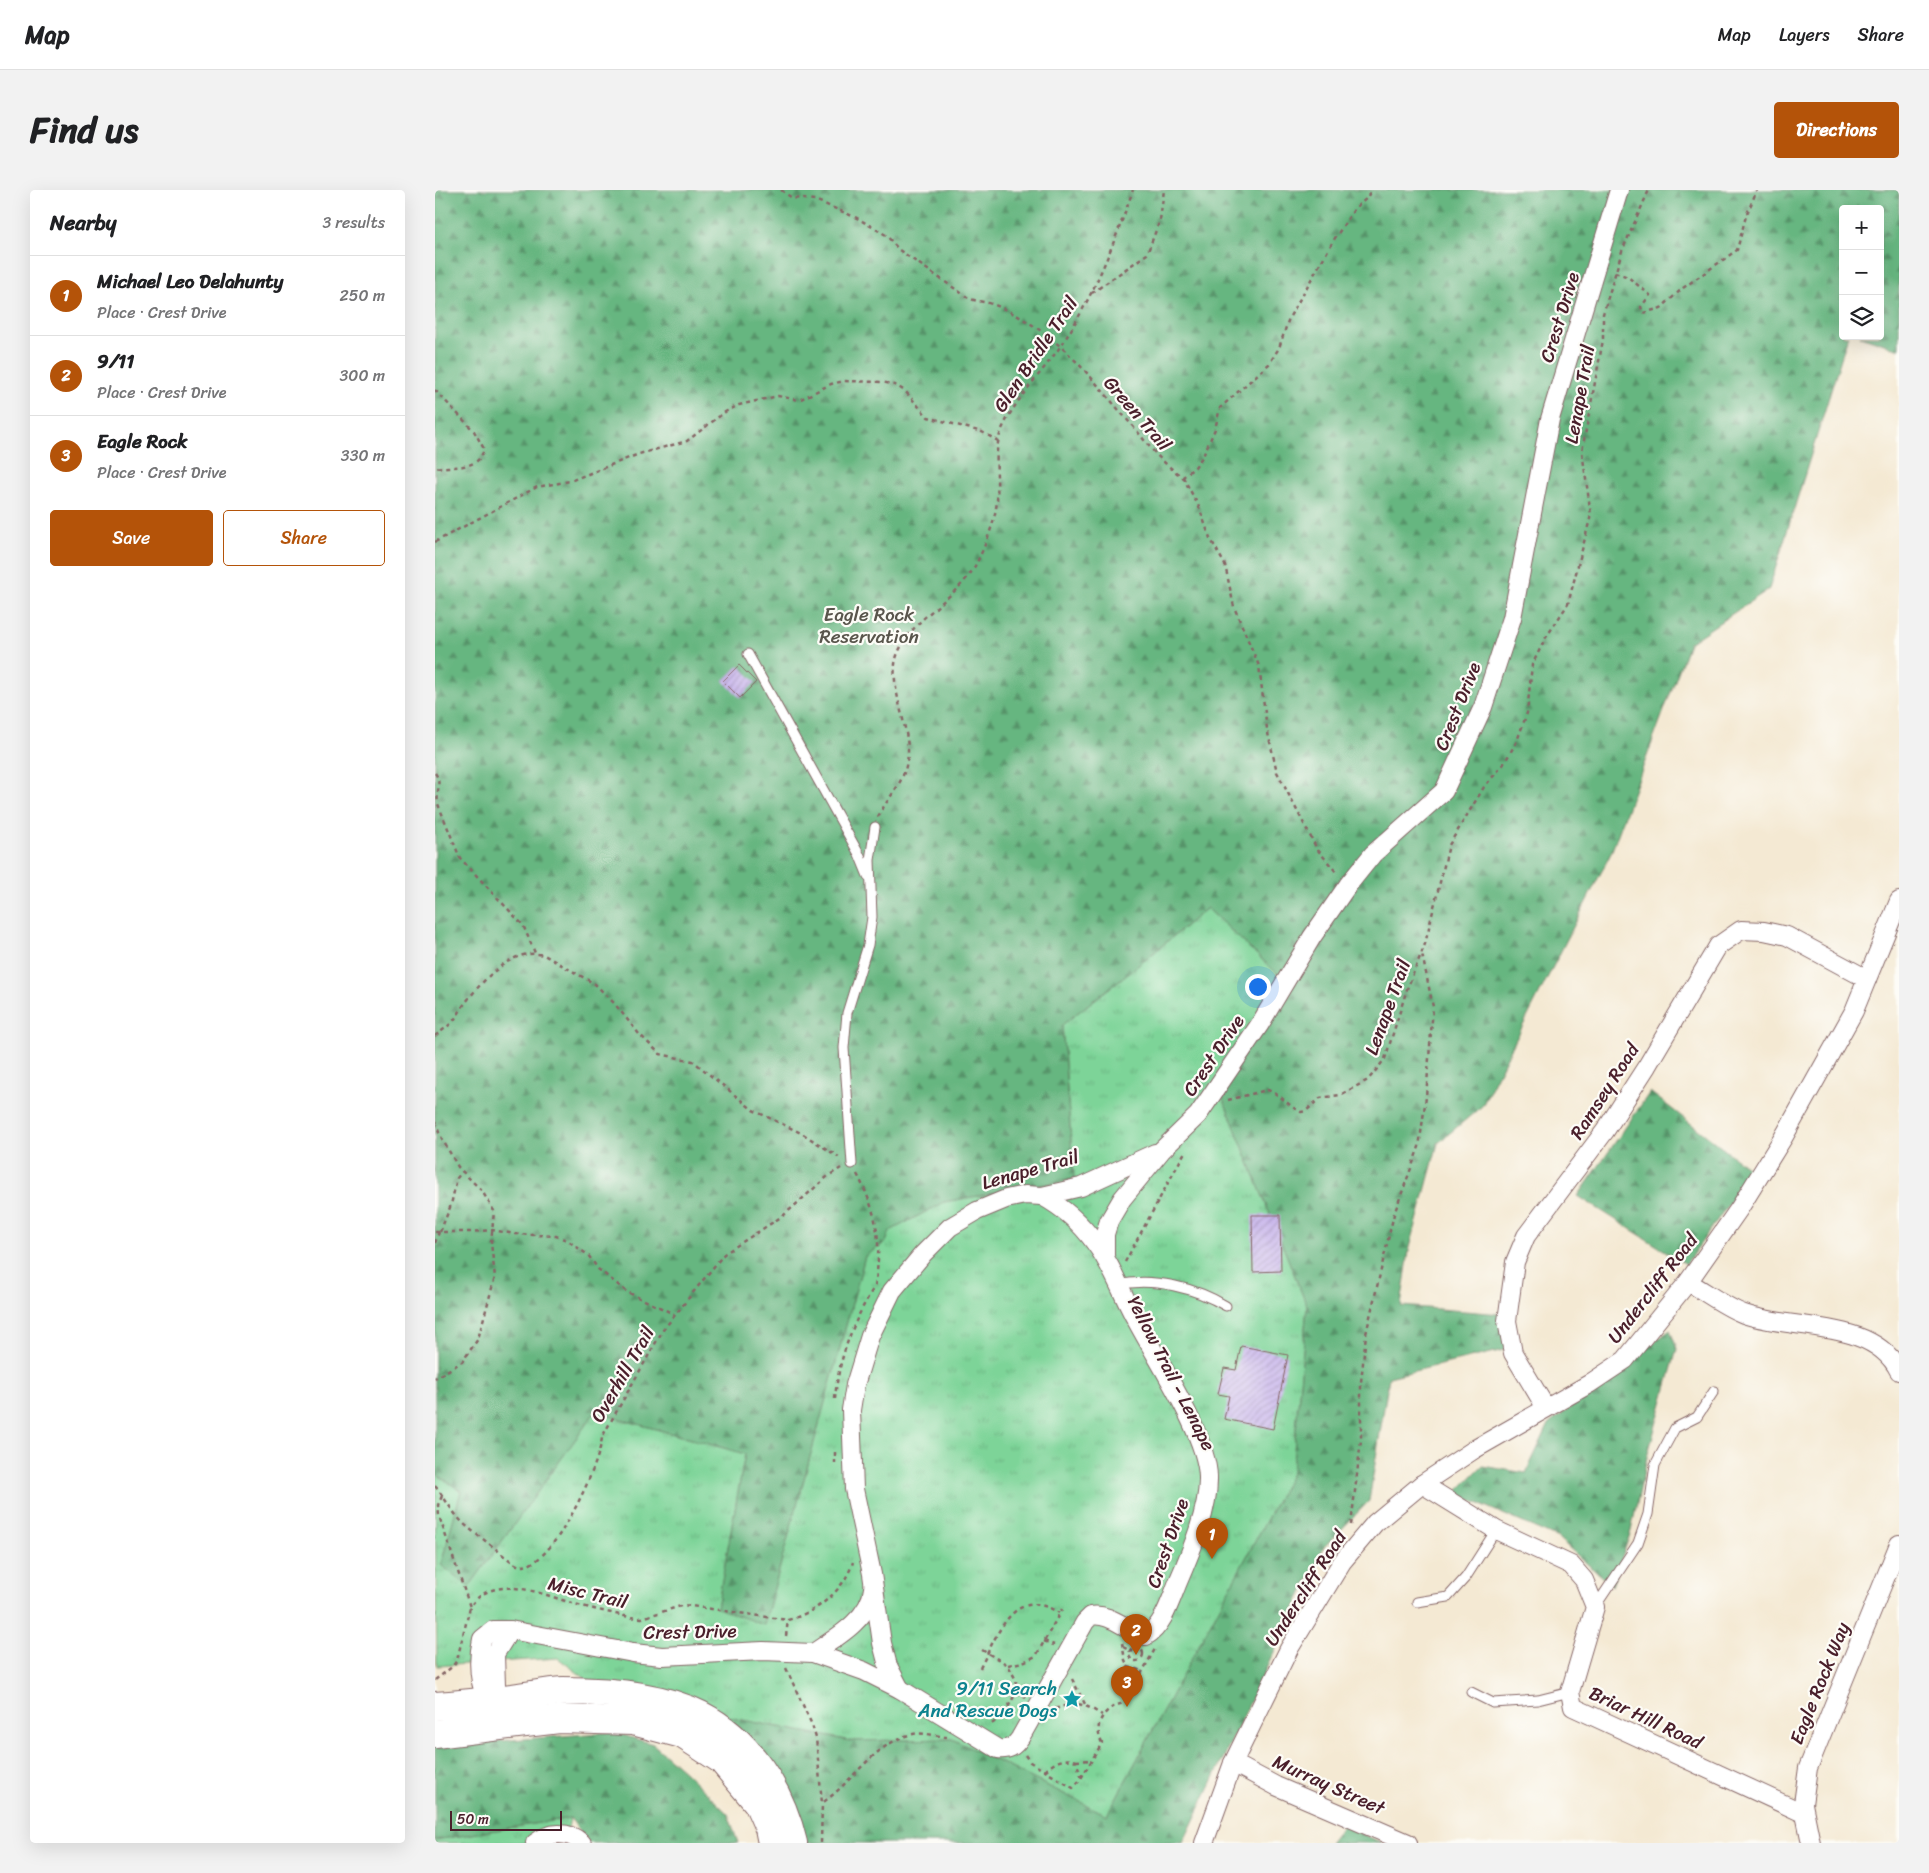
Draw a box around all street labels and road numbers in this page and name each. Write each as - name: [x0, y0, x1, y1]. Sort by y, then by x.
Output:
- street label: Crest Drive: [1530, 268, 1589, 367]
- street label: Glen Bridle Trail: [984, 289, 1087, 419]
- street label: Lenape Trail: [1555, 341, 1605, 446]
- street label: Green Trail: [1095, 368, 1180, 459]
- street label: Crest Drive: [1425, 657, 1490, 756]
- street label: Lenape Trail: [1355, 954, 1420, 1060]
- street label: Crest Drive: [1174, 1007, 1253, 1103]
- street label: Ramsey Road: [1561, 1035, 1649, 1146]
- street label: Lenape Trail: [978, 1140, 1083, 1199]
- street label: Undercliff Road: [1599, 1224, 1707, 1351]
- street label: Yellow Trail - Lenape: [1118, 1290, 1225, 1457]
- street label: Overhill Trail: [581, 1319, 664, 1429]
- street label: Crest Drive: [1137, 1494, 1198, 1593]
- street label: Undercliff Road: [1255, 1522, 1356, 1653]
- street label: Misc Trail: [545, 1567, 632, 1618]
- street label: Crest Drive: [643, 1614, 737, 1649]
- street label: Eagle Rock Way: [1780, 1617, 1859, 1749]
- street label: Briar Hill Road: [1583, 1677, 1709, 1759]
- street label: Murray Street: [1267, 1745, 1392, 1824]

